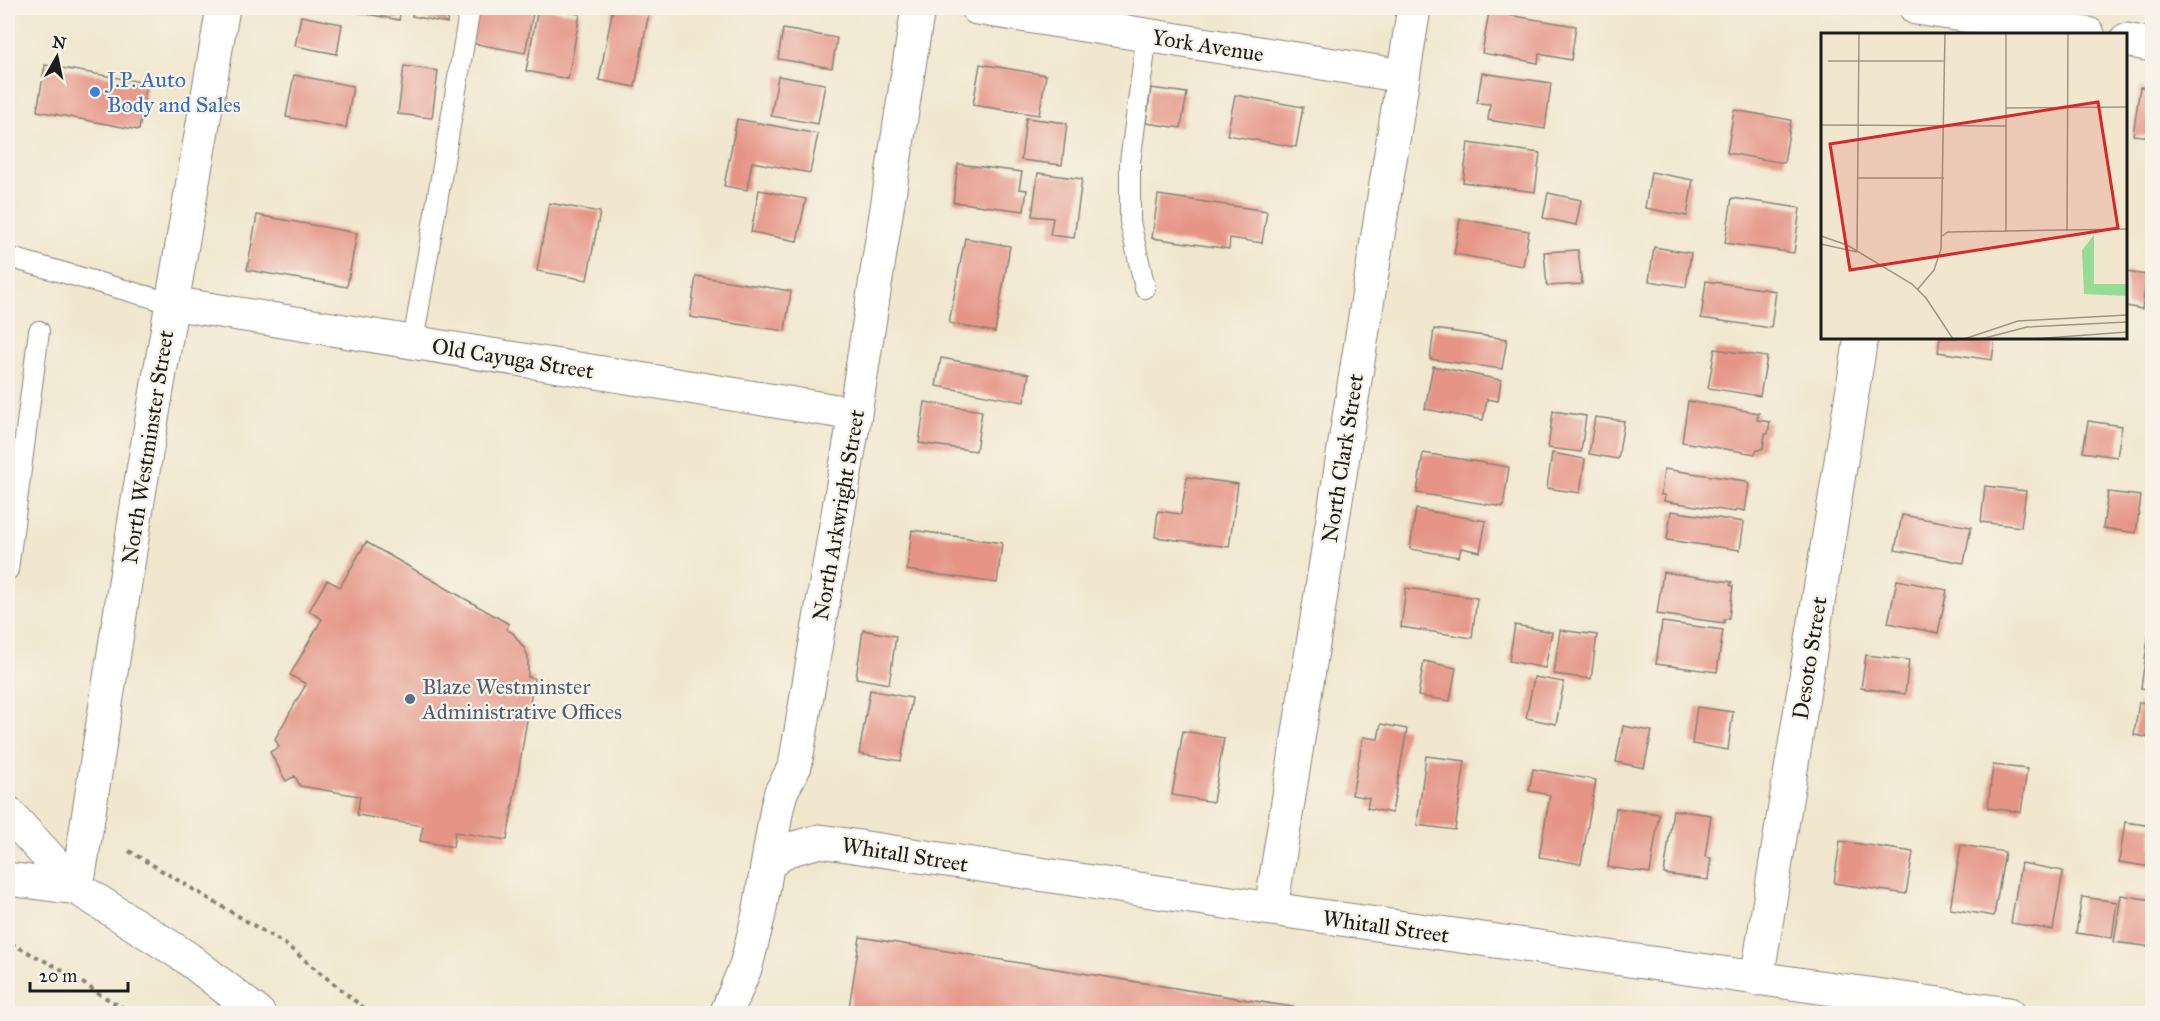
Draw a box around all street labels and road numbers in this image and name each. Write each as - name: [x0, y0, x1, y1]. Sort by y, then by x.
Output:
- street label: York Avenue: [1150, 23, 1266, 68]
- street label: North Westminster Street: [116, 328, 179, 566]
- street label: Old Cayuga Street: [430, 332, 596, 385]
- street label: North Clark Street: [1316, 372, 1369, 544]
- street label: North Arkwright Street: [807, 407, 870, 623]
- street label: Desoto Street: [1786, 594, 1833, 722]
- street label: Whitall Street: [840, 831, 970, 878]
- street label: Whitall Street: [1321, 904, 1451, 949]

